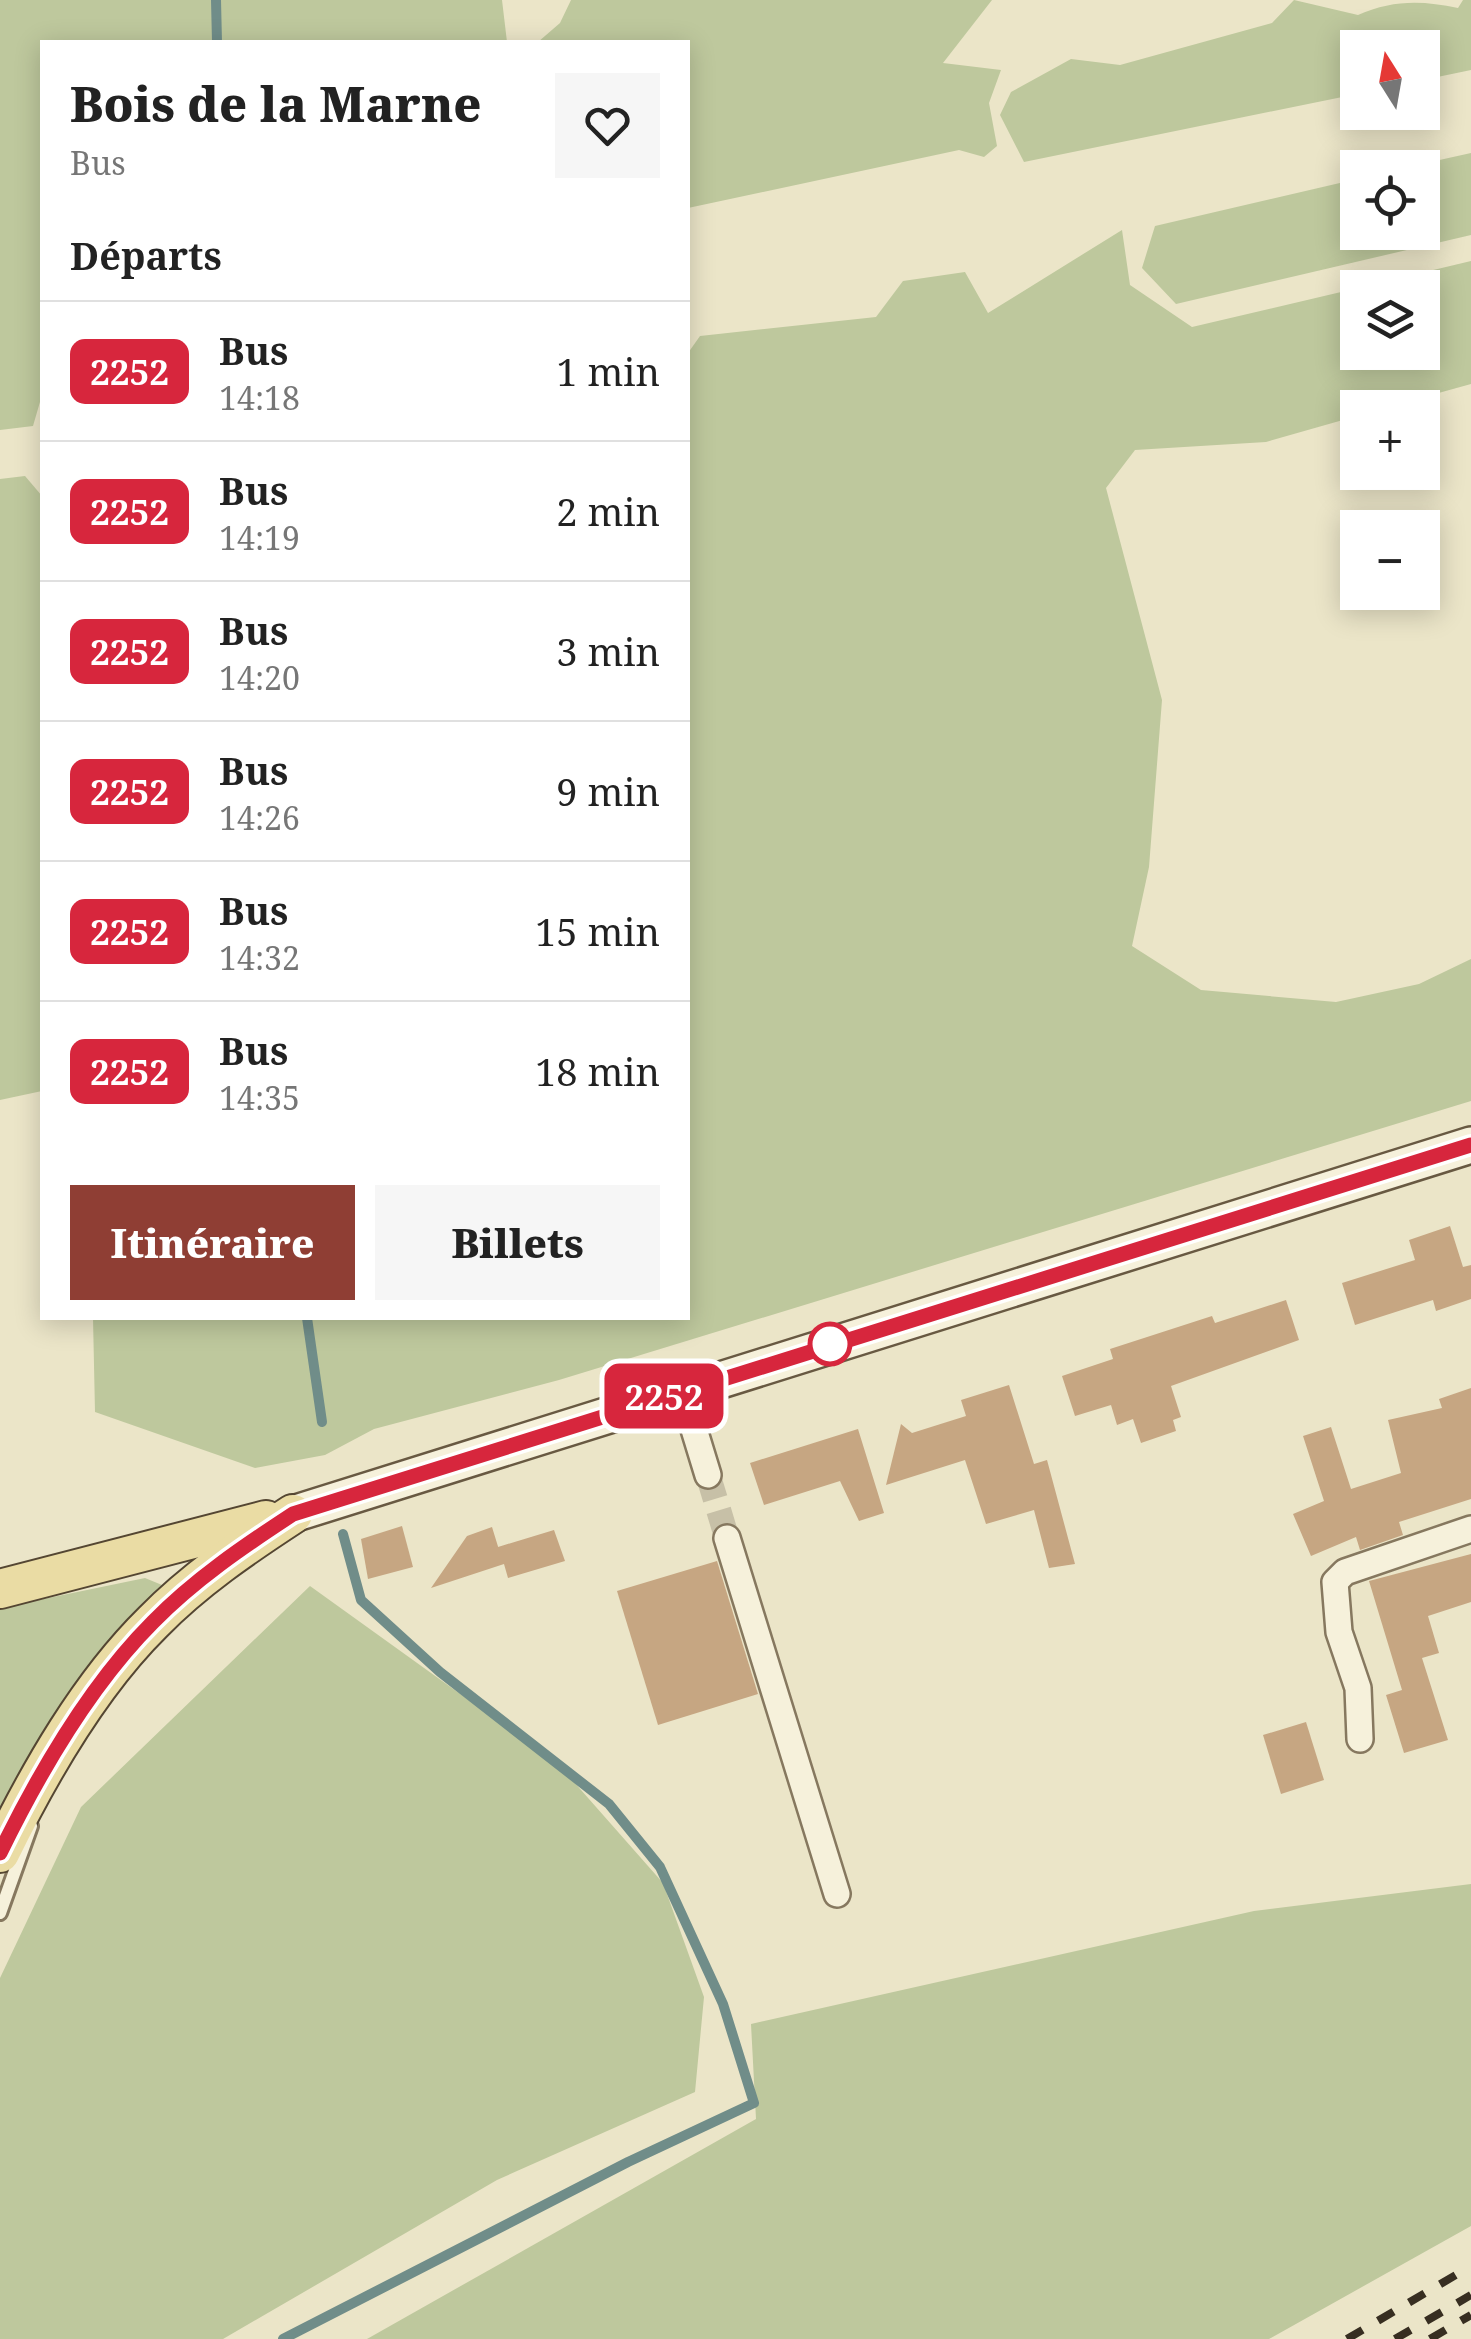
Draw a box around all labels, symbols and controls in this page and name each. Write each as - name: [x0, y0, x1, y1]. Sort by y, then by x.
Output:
- north arrow: [1340, 30, 1440, 130]
- map controls: [1340, 30, 1440, 610]
- text: Bois de la Marne: [70, 71, 481, 136]
- button: heart: [555, 73, 660, 178]
- text: Bus: [70, 141, 126, 184]
- button: locate: [1340, 150, 1440, 250]
- text: Départs: [70, 229, 222, 281]
- button: layers: [1340, 270, 1440, 370]
- text: Bus: [219, 324, 288, 376]
- text: 1 min: [556, 345, 660, 397]
- text: 2252: [90, 348, 169, 395]
- text: 14:18: [219, 376, 300, 419]
- button: +: [1340, 390, 1440, 490]
- text: Bus: [219, 464, 288, 516]
- text: 2 min: [556, 485, 660, 537]
- text: 2252: [90, 488, 169, 535]
- button: −: [1340, 510, 1440, 610]
- text: 14:19: [219, 516, 300, 559]
- text: Bus: [219, 604, 288, 656]
- text: 3 min: [556, 625, 660, 677]
- text: 2252: [90, 628, 169, 675]
- text: 14:20: [219, 656, 300, 699]
- text: Bus: [219, 744, 288, 796]
- text: 9 min: [556, 765, 660, 817]
- text: 2252: [90, 768, 169, 815]
- text: 14:26: [219, 796, 300, 839]
- text: Bus: [219, 884, 288, 936]
- text: 15 min: [535, 905, 660, 957]
- text: 2252: [90, 908, 169, 955]
- text: 14:32: [219, 936, 300, 979]
- text: Bus: [219, 1024, 288, 1076]
- text: 18 min: [535, 1045, 660, 1097]
- text: 2252: [90, 1048, 169, 1095]
- text: 14:35: [219, 1076, 300, 1119]
- button: Itinéraire: [70, 1185, 355, 1300]
- button: Billets: [375, 1185, 660, 1300]
- unlabelled marker: [809, 1323, 851, 1365]
- line badge: 2252: [594, 1364, 734, 1428]
- text: 2252: [624, 1373, 704, 1420]

